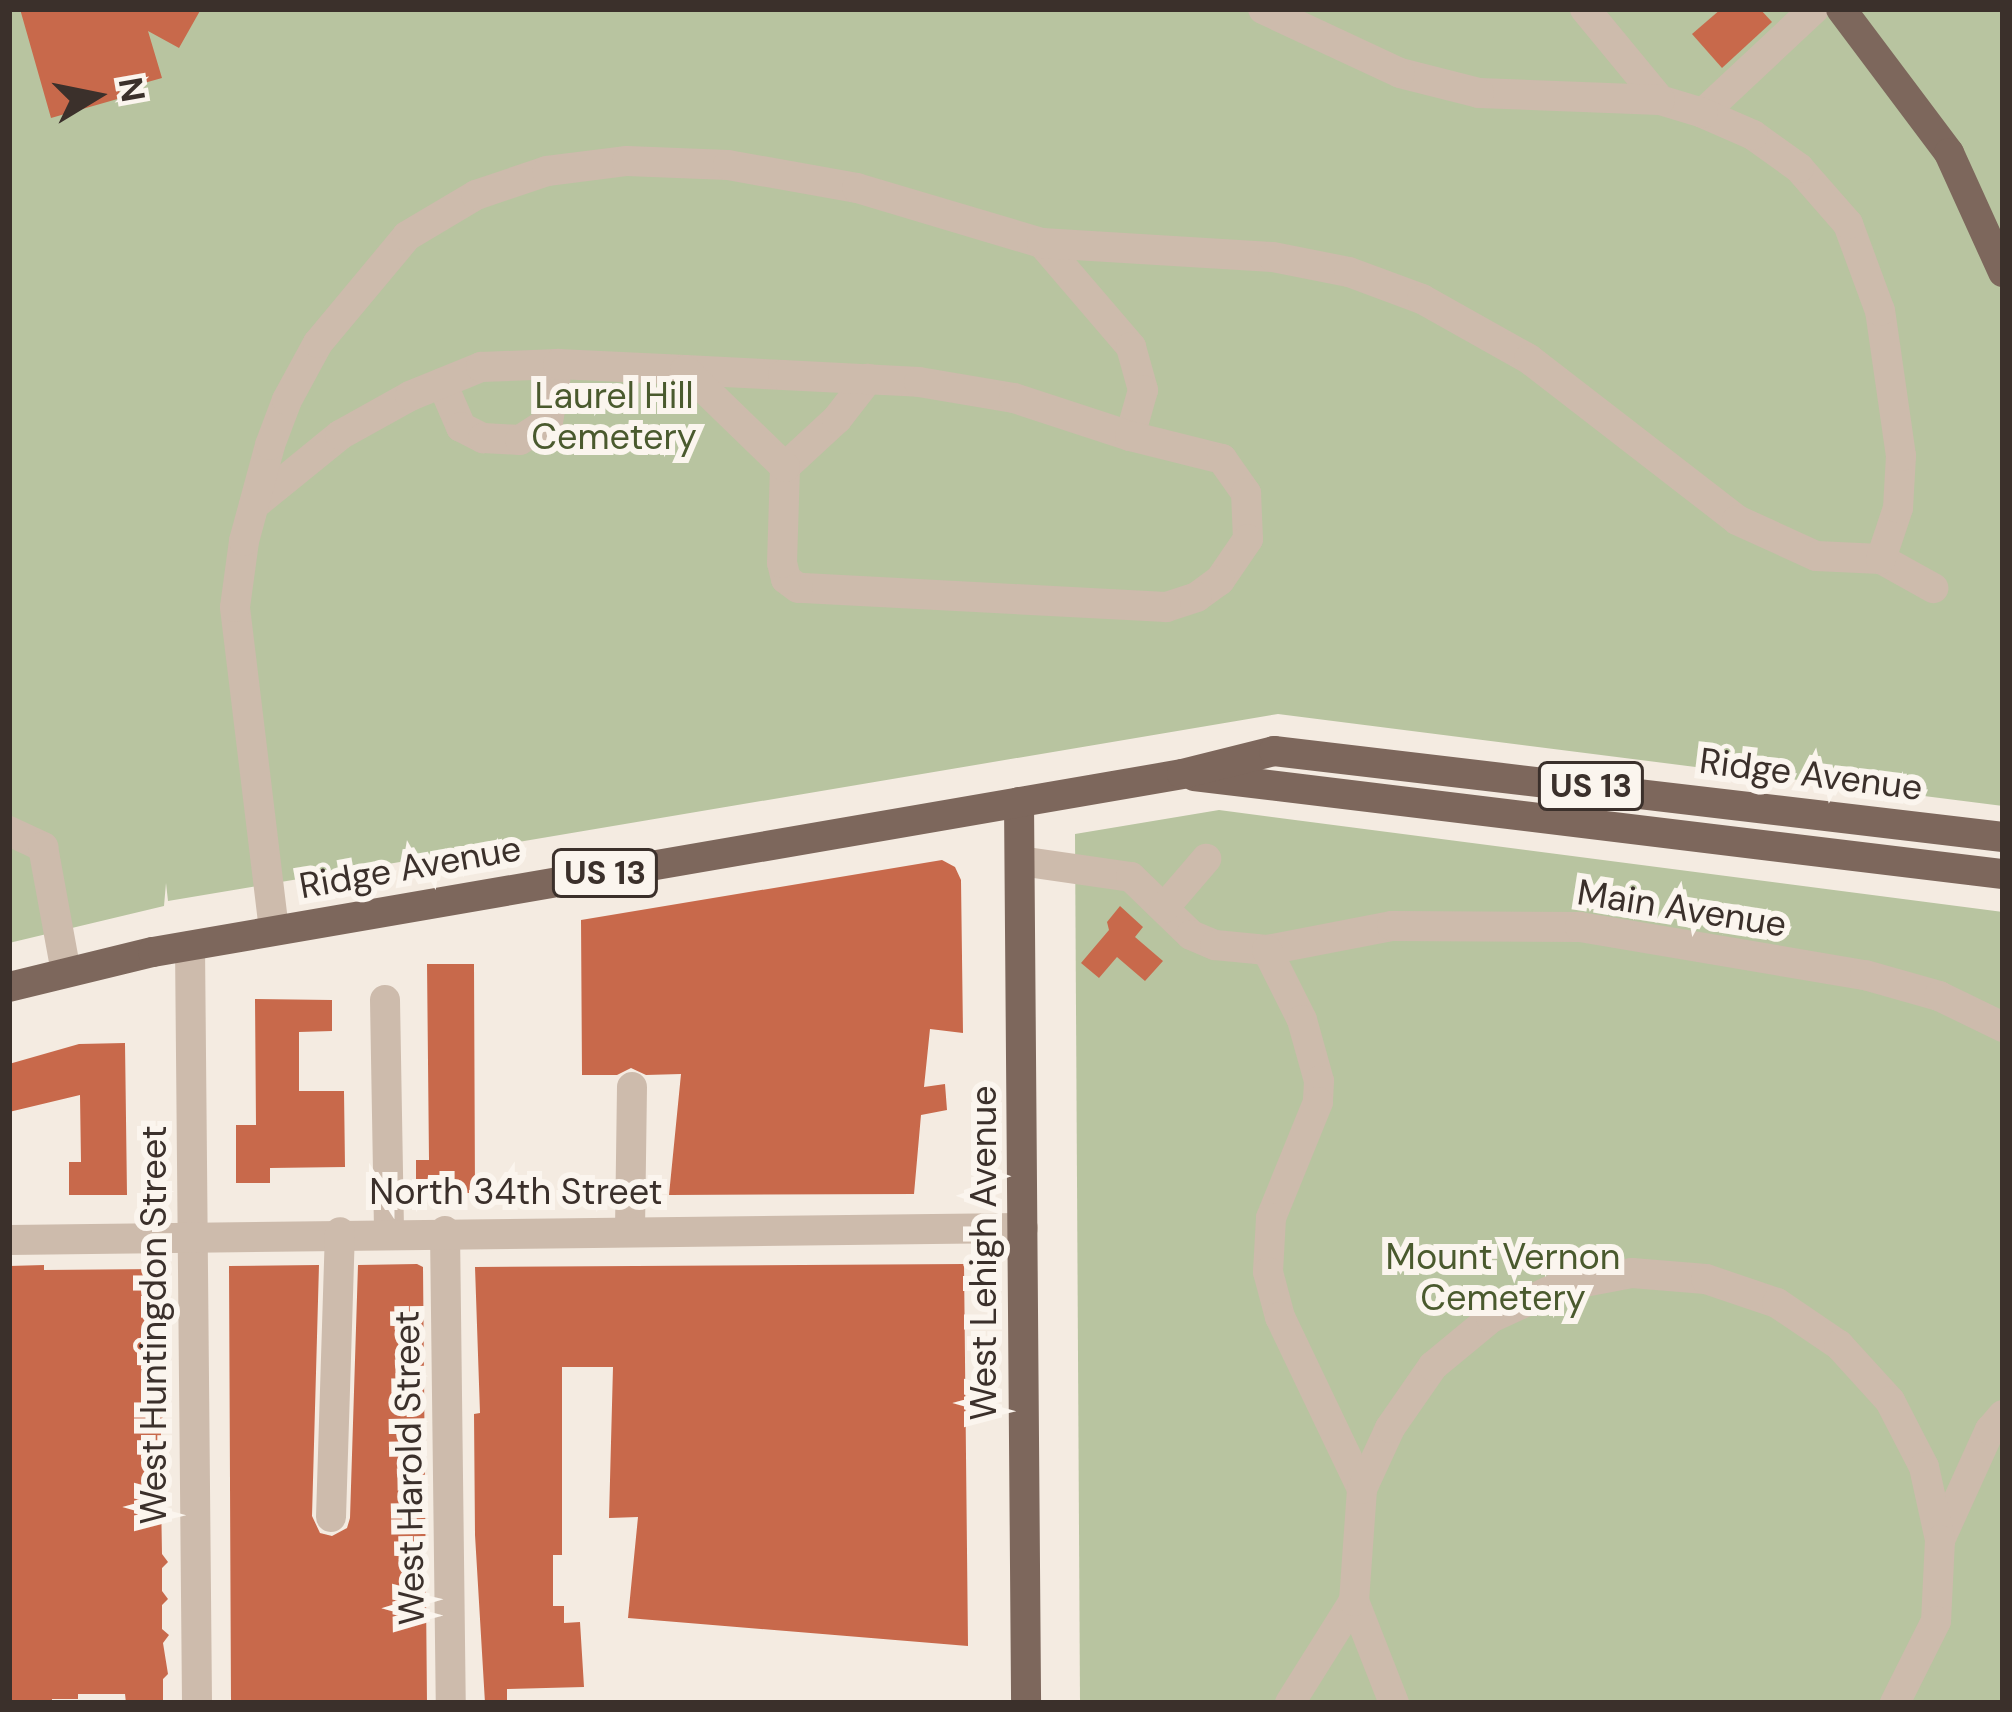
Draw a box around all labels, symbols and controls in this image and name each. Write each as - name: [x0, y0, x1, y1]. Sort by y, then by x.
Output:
- north arrow: [36, 36, 156, 156]
- text: N: [109, 74, 155, 105]
- park label: Laurel Hill Cemetery: [531, 373, 697, 458]
- street label: Ridge Avenue: [1697, 739, 1925, 809]
- road number: US 13: [1537, 759, 1645, 813]
- street label: Ridge Avenue: [296, 826, 524, 908]
- road number: US 13: [551, 846, 659, 900]
- street label: Main Avenue: [1574, 870, 1790, 946]
- street label: West Lehigh Avenue: [962, 1085, 1006, 1421]
- street label: West Huntingdon Street: [132, 1125, 176, 1525]
- street label: North 34th Street: [369, 1170, 663, 1214]
- park label: Mount Vernon Cemetery: [1386, 1234, 1620, 1319]
- street label: West Harold Street: [385, 1310, 433, 1626]

